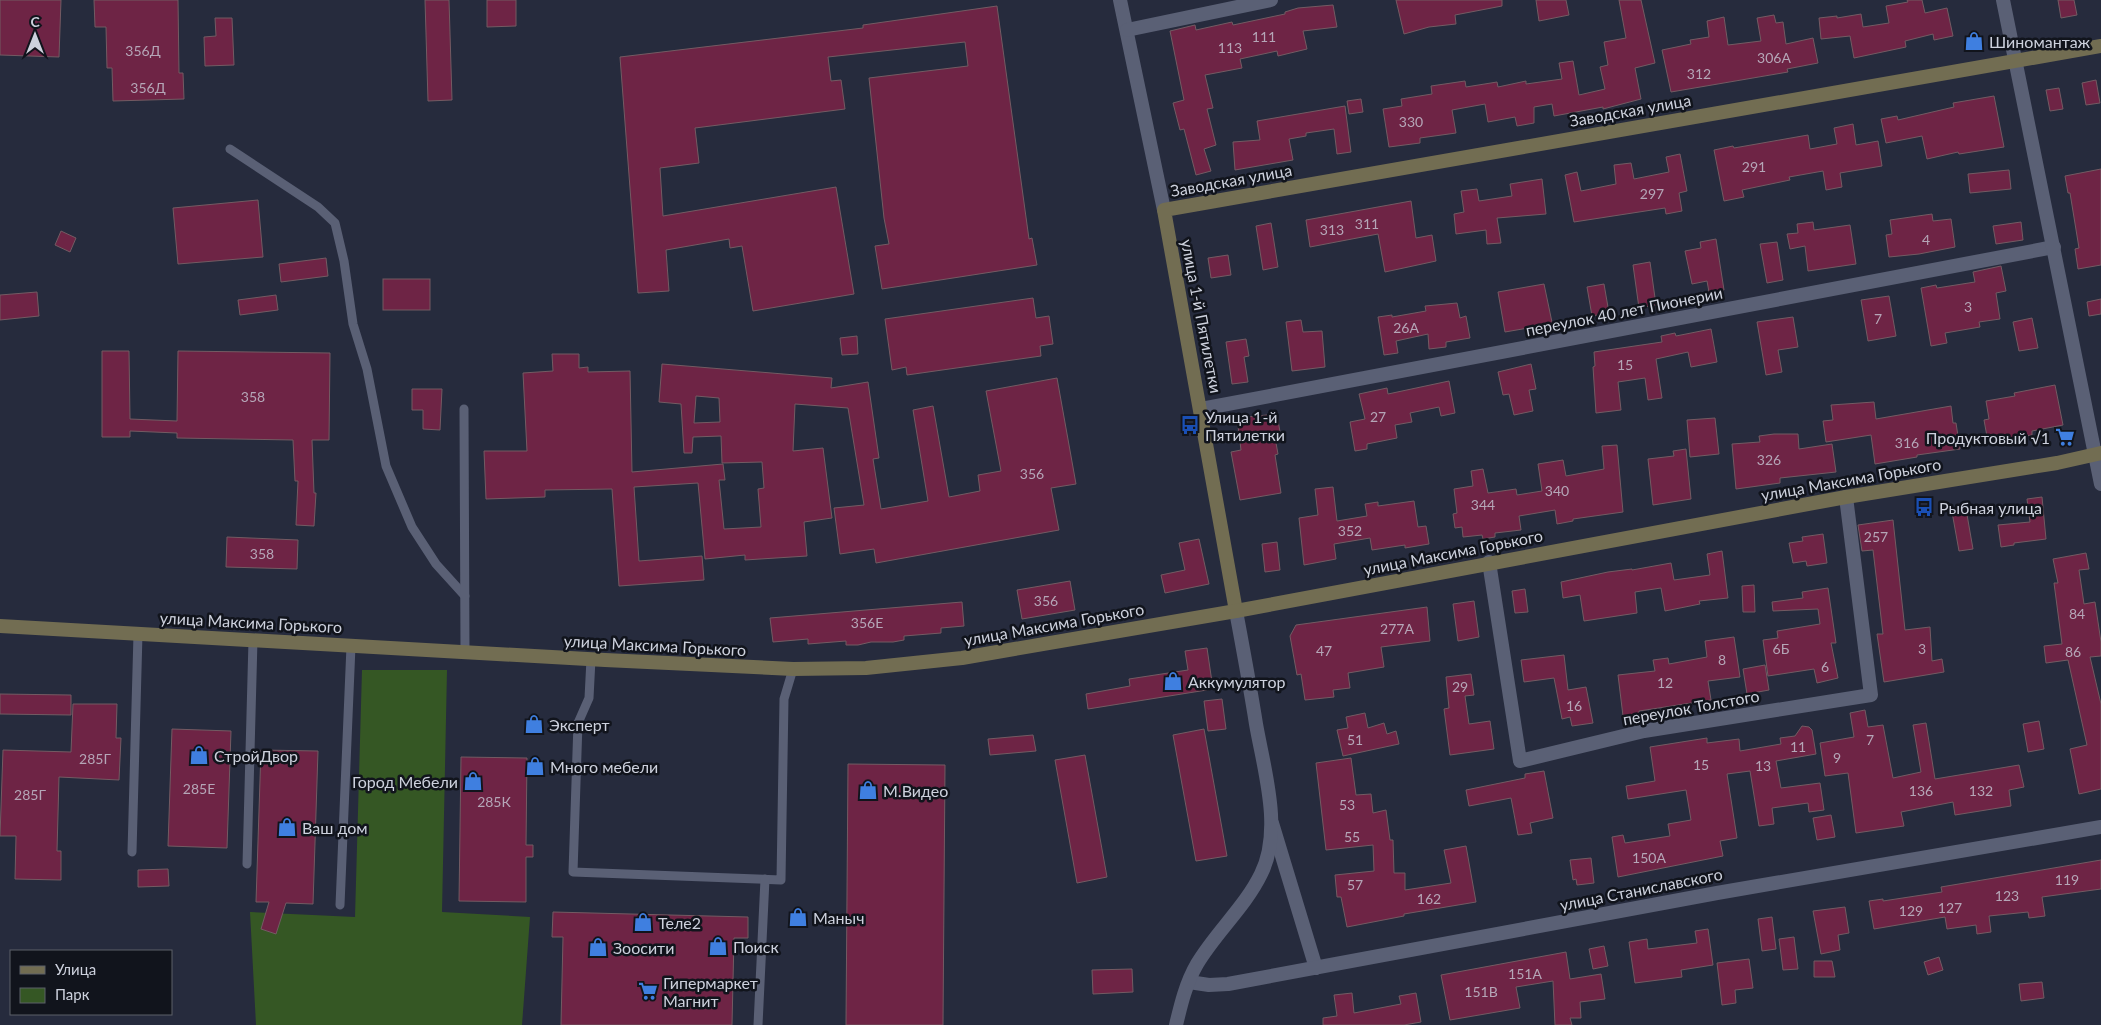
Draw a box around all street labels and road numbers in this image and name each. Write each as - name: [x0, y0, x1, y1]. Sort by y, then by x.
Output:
- street label: Заводская улица: [1568, 90, 1692, 130]
- street label: Заводская улица: [1169, 160, 1293, 200]
- street label: улица 1-й Пятилетки: [1178, 237, 1226, 395]
- street label: переулок 40 лет Пионерии: [1524, 283, 1724, 339]
- street label: улица Максима Горького: [1760, 454, 1942, 504]
- street label: улица Максима Горького: [1362, 525, 1544, 579]
- street label: улица Максима Горького: [963, 599, 1145, 649]
- street label: улица Максима Горького: [159, 608, 343, 636]
- street label: улица Максима Горького: [563, 631, 747, 659]
- street label: переулок Толстого: [1621, 686, 1761, 728]
- street label: улица Станиславского: [1558, 864, 1724, 914]

